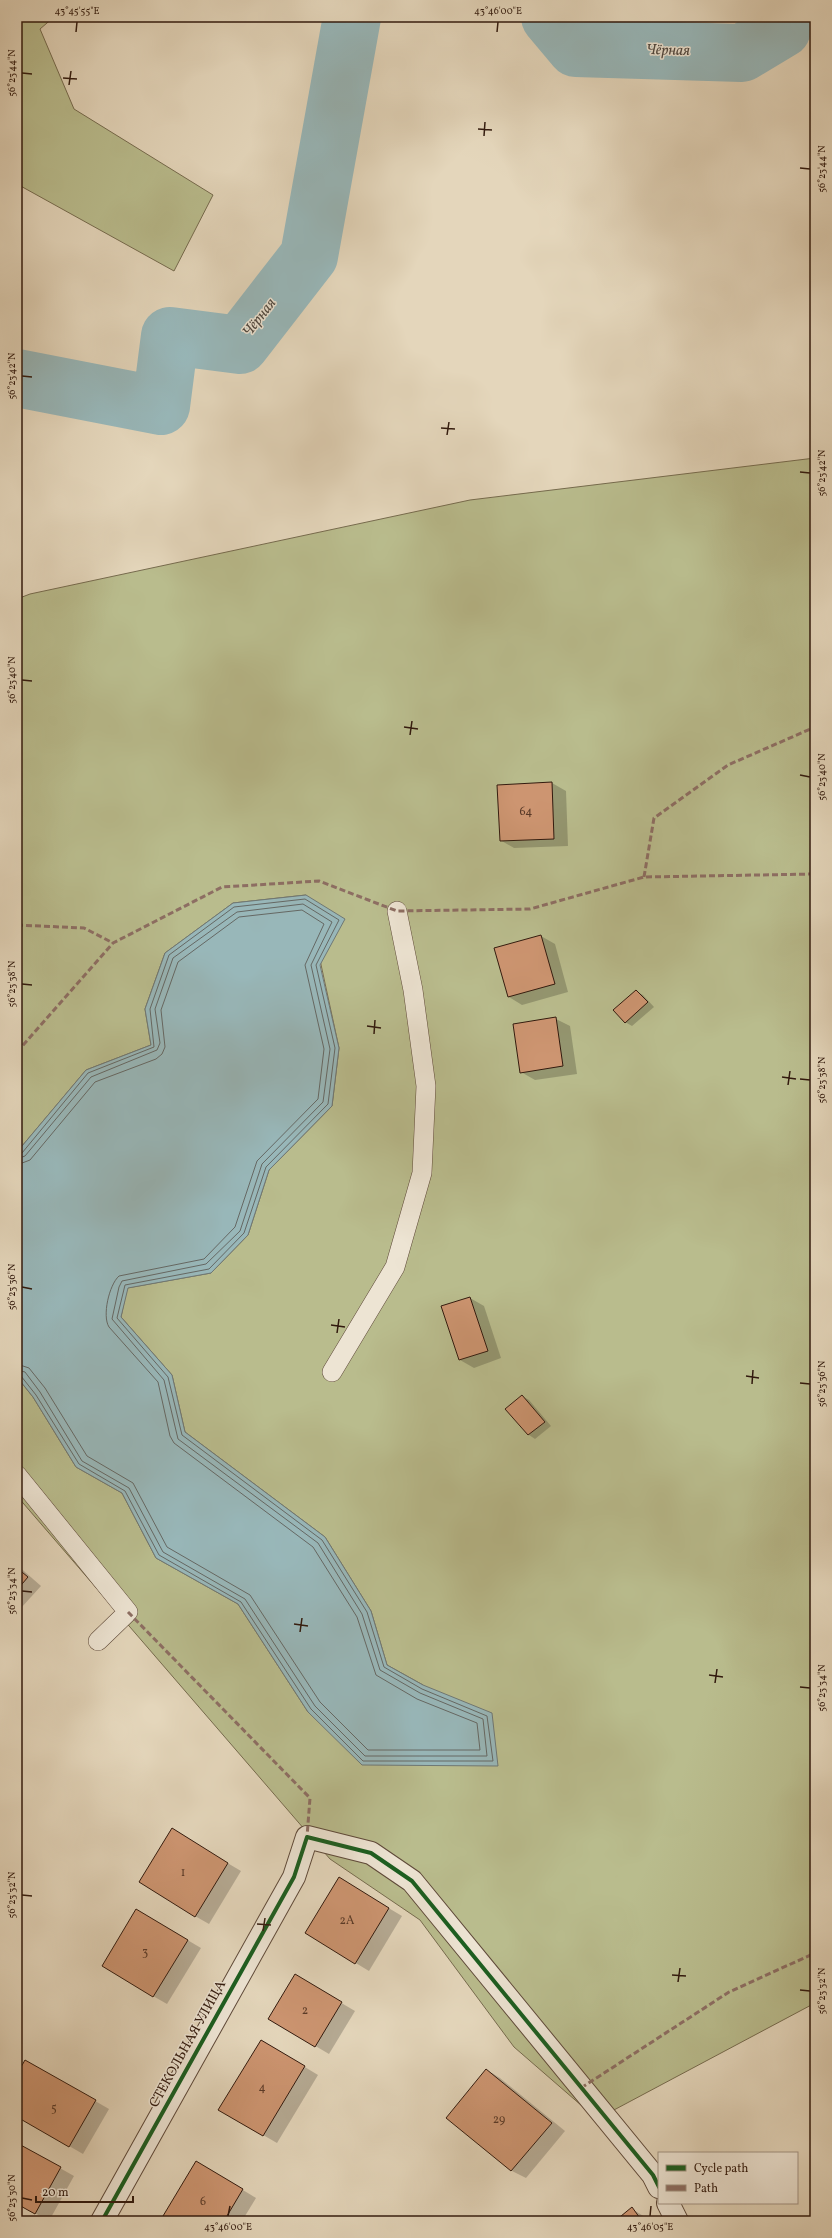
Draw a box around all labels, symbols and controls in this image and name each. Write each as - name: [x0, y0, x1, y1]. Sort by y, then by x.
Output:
- text: 43°45'55"E: [54, 4, 100, 18]
- text: 43°46'00"E: [474, 4, 522, 18]
- water label: Чёрная: [646, 40, 690, 62]
- text: 56°23'44"N: [5, 49, 19, 97]
- text: 56°23'44"N: [815, 145, 829, 193]
- water label: Чёрная: [238, 294, 282, 342]
- text: 56°23'42"N: [5, 352, 19, 399]
- text: 56°23'42"N: [815, 449, 829, 496]
- text: 56°23'40"N: [5, 656, 19, 704]
- text: 56°23'40"N: [815, 753, 829, 801]
- house number: 64: [520, 804, 532, 820]
- text: 56°23'38"N: [5, 960, 19, 1007]
- text: 56°23'38"N: [815, 1056, 829, 1103]
- text: 56°23'36"N: [5, 1263, 19, 1310]
- text: 56°23'36"N: [815, 1360, 829, 1407]
- text: 56°23'34"N: [5, 1567, 19, 1615]
- text: 56°23'34"N: [815, 1664, 829, 1712]
- house number: 1: [181, 1865, 185, 1881]
- text: 56°23'32"N: [5, 1871, 19, 1918]
- house number: 2А: [340, 1913, 355, 1929]
- house number: 3: [142, 1945, 148, 1961]
- text: 56°23'32"N: [815, 1967, 829, 2014]
- street label: СТЕКОЛЬНАЯ УЛИЦА: [145, 1977, 231, 2111]
- house number: 2: [302, 2003, 308, 2019]
- house number: 4: [258, 2080, 266, 2096]
- house number: 5: [51, 2101, 57, 2117]
- house number: 29: [493, 2112, 505, 2128]
- legend: [658, 2152, 798, 2204]
- text: Cycle path: [694, 2161, 749, 2177]
- text: 56°23'30"N: [5, 2174, 19, 2222]
- scale bar: [36, 2178, 133, 2204]
- text: Path: [694, 2181, 718, 2197]
- text: 20 m: [42, 2185, 69, 2201]
- house number: 6: [200, 2194, 206, 2210]
- text: 43°46'00"E: [204, 2220, 252, 2234]
- text: 43°46'05"E: [627, 2220, 673, 2234]

